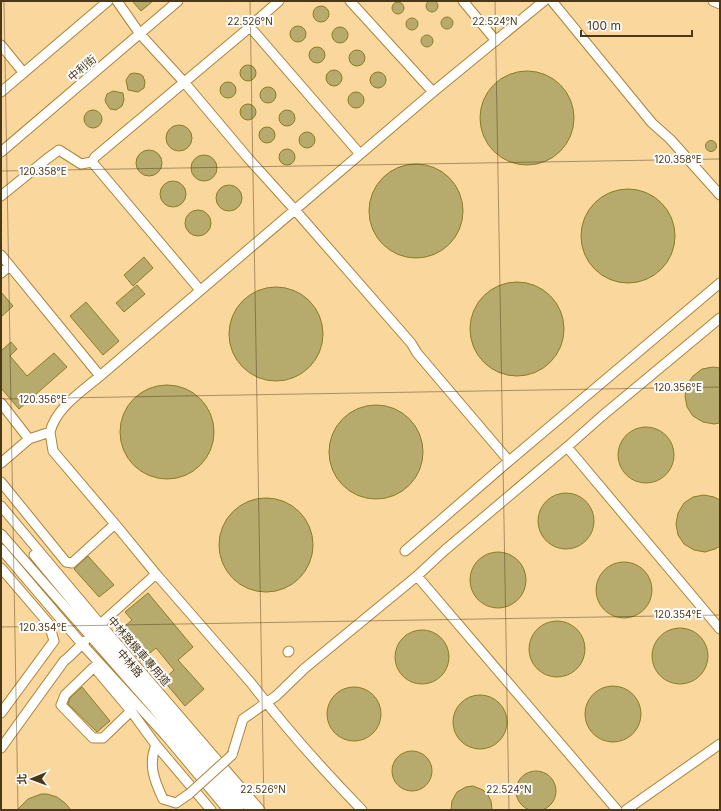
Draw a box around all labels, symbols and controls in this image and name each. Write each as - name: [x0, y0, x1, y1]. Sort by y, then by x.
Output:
- scale bar: [581, 12, 692, 38]
- text: 22.526°N: [227, 15, 273, 27]
- text: 22.524°N: [472, 15, 518, 27]
- text: 100 m: [587, 18, 621, 33]
- street label: 中利街: [65, 52, 99, 84]
- text: 120.358°E: [654, 153, 702, 165]
- text: 120.358°E: [19, 165, 67, 177]
- text: 120.356°E: [654, 381, 702, 393]
- text: 120.356°E: [19, 393, 67, 405]
- text: 120.354°E: [654, 608, 702, 620]
- street label: 中林路機車專用道: [105, 613, 173, 689]
- text: 120.354°E: [19, 621, 67, 633]
- street label: 中林路: [114, 646, 146, 680]
- north arrow: [12, 759, 52, 799]
- text: 北: [15, 774, 29, 785]
- text: 22.526°N: [240, 783, 286, 795]
- text: 22.524°N: [486, 783, 532, 795]

